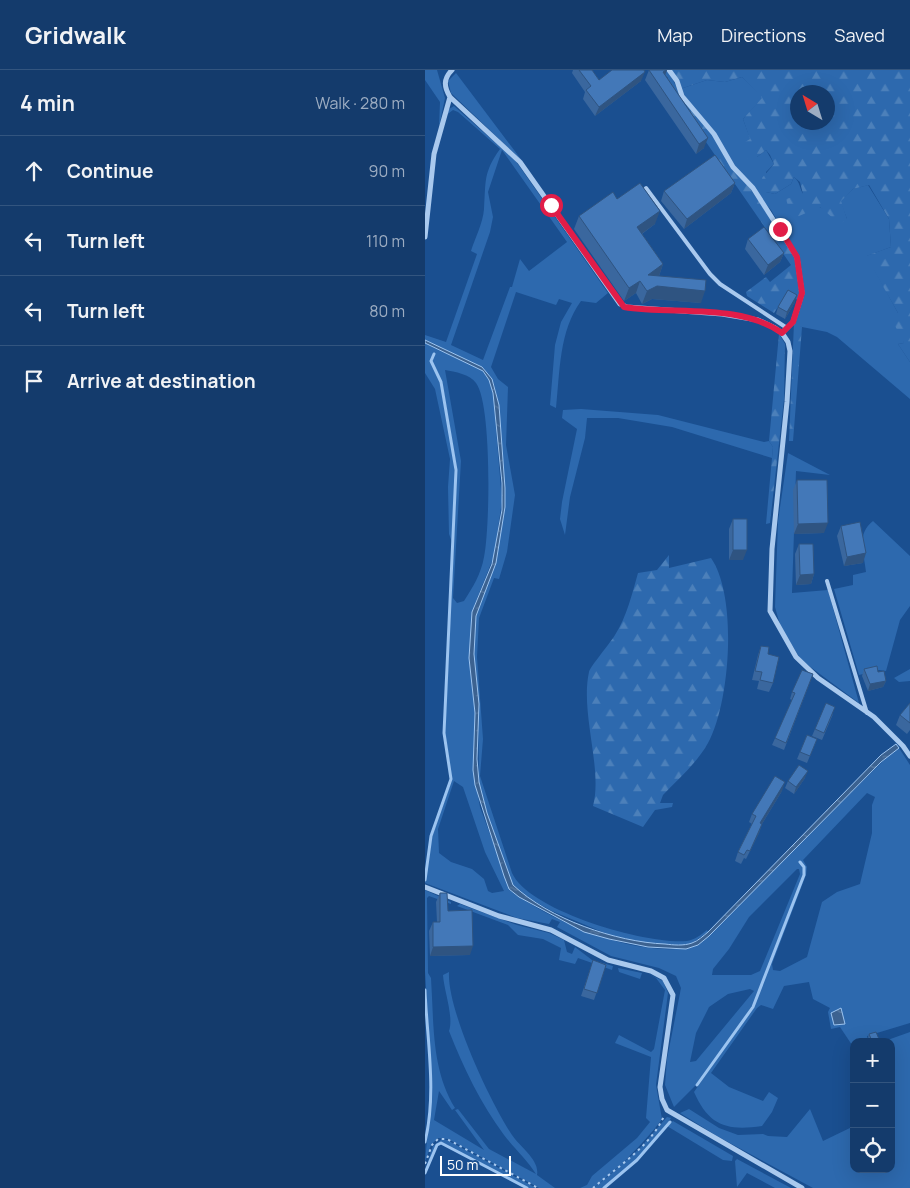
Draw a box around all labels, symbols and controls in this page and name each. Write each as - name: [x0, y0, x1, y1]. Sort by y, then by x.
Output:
- text: Gridwalk: [25, 18, 126, 51]
- text: Map: [657, 23, 693, 47]
- text: Directions: [721, 23, 806, 47]
- text: Saved: [834, 23, 885, 47]
- north arrow: [790, 85, 835, 130]
- text: 4 min: [20, 89, 75, 117]
- text: Walk · 280 m: [315, 92, 405, 114]
- icon: ahead: [20, 157, 48, 185]
- text: Continue: [67, 158, 153, 184]
- text: 90 m: [369, 160, 405, 182]
- route start: [540, 194, 563, 217]
- route end: [769, 218, 792, 241]
- icon: left: [20, 227, 48, 255]
- text: Turn left: [67, 228, 145, 254]
- text: 110 m: [366, 230, 405, 252]
- icon: left: [20, 297, 48, 325]
- text: Turn left: [67, 298, 145, 324]
- text: 80 m: [369, 300, 405, 322]
- icon: arrive: [20, 367, 48, 395]
- text: Arrive at destination: [67, 368, 256, 394]
- map controls: [850, 1038, 895, 1173]
- button: +: [850, 1038, 895, 1083]
- button: −: [850, 1083, 895, 1128]
- button: locate: [850, 1128, 895, 1173]
- scale bar: [440, 1153, 511, 1176]
- text: 50 m: [447, 1155, 478, 1174]

